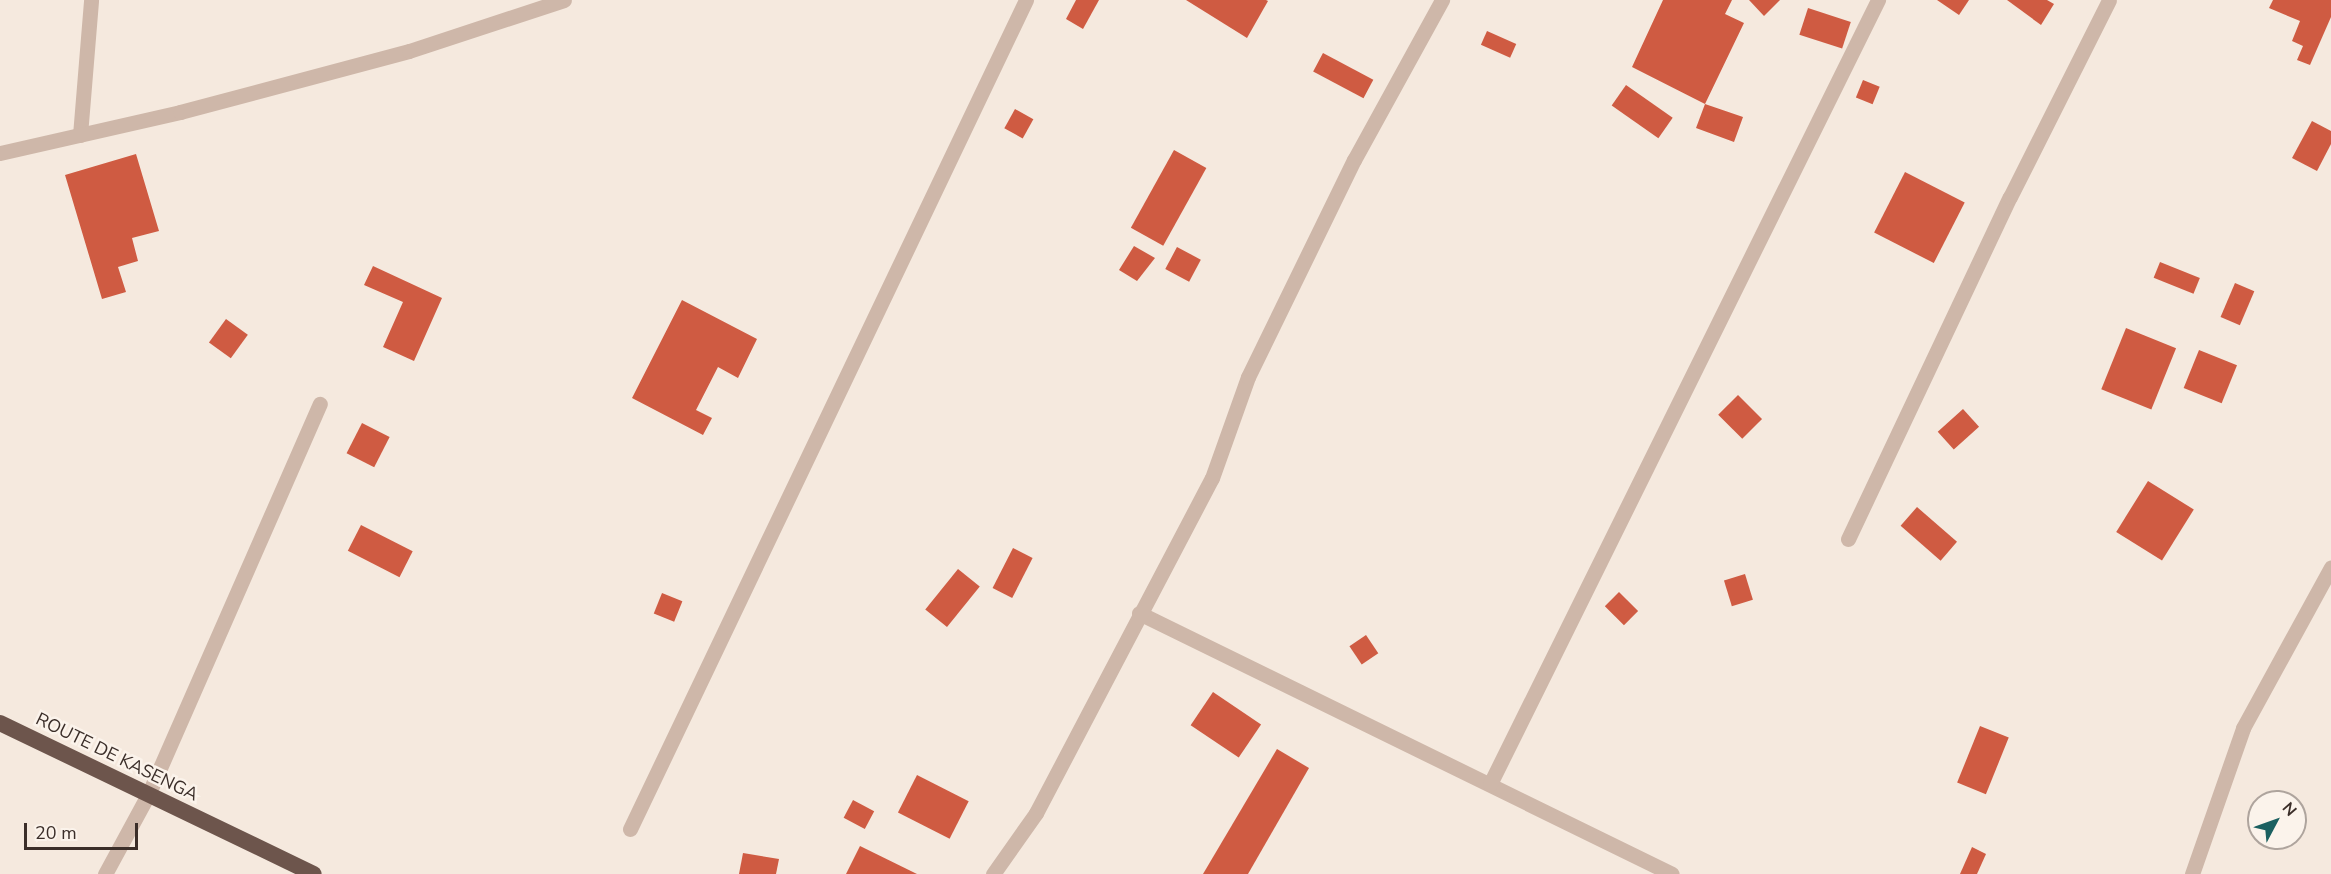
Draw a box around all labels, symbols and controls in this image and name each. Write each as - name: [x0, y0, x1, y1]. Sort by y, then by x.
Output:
- street label: ROUTE DE KASENGA: [32, 708, 202, 806]
- north arrow: [2247, 790, 2307, 850]
- text: N: [2277, 798, 2301, 821]
- scale bar: [27, 811, 141, 849]
- text: 20 m: [35, 821, 77, 845]

